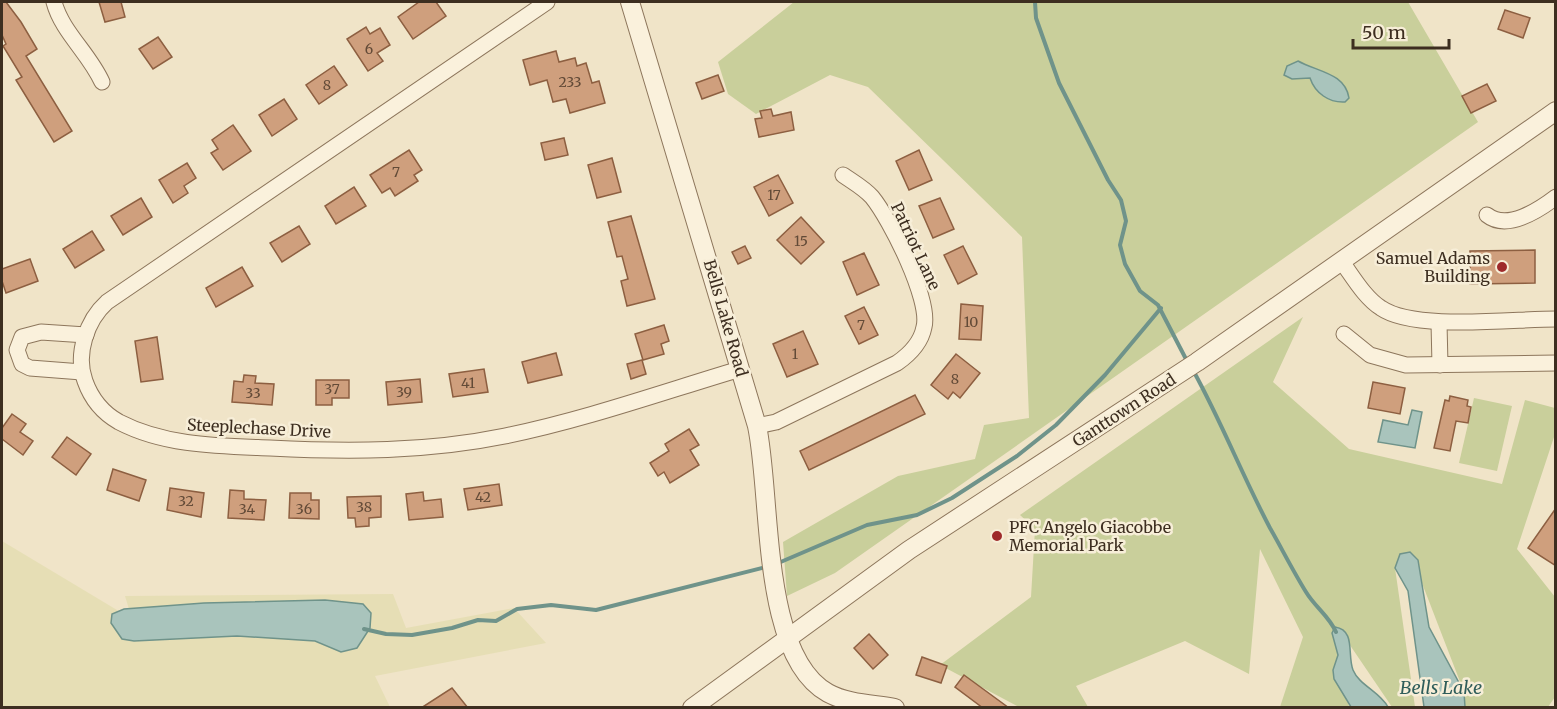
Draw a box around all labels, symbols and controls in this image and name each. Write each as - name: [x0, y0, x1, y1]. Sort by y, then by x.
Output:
- scale bar: [1353, 12, 1449, 50]
- text: 50 m: [1362, 21, 1406, 44]
- house number: 6: [365, 40, 373, 58]
- house number: 233: [558, 73, 582, 91]
- house number: 8: [323, 76, 331, 94]
- house number: 7: [392, 163, 400, 181]
- house number: 17: [767, 186, 781, 204]
- street label: Patriot Lane: [887, 199, 945, 293]
- house number: 15: [794, 232, 808, 250]
- place label: Samuel Adams Building: [1376, 248, 1490, 286]
- street label: Bells Lake Road: [700, 257, 752, 379]
- marker: Samuel Adams Building: [1495, 260, 1509, 274]
- house number: 10: [964, 313, 978, 331]
- house number: 7: [857, 316, 865, 334]
- house number: 1: [792, 345, 798, 363]
- street label: Ganttown Road: [1069, 369, 1180, 451]
- house number: 8: [951, 370, 959, 388]
- house number: 41: [461, 374, 475, 392]
- house number: 37: [324, 380, 340, 398]
- house number: 39: [396, 383, 412, 401]
- house number: 33: [245, 384, 261, 402]
- street label: Steeplechase Drive: [186, 414, 332, 442]
- house number: 42: [475, 488, 491, 506]
- house number: 32: [178, 492, 194, 510]
- house number: 38: [356, 498, 372, 516]
- house number: 34: [239, 500, 256, 518]
- house number: 36: [296, 500, 312, 518]
- place label: PFC Angelo Giacobbe Memorial Park: [1009, 517, 1171, 555]
- marker: PFC Angelo Giacobbe Memorial Park: [990, 529, 1004, 543]
- water label: Bells Lake: [1400, 676, 1482, 699]

